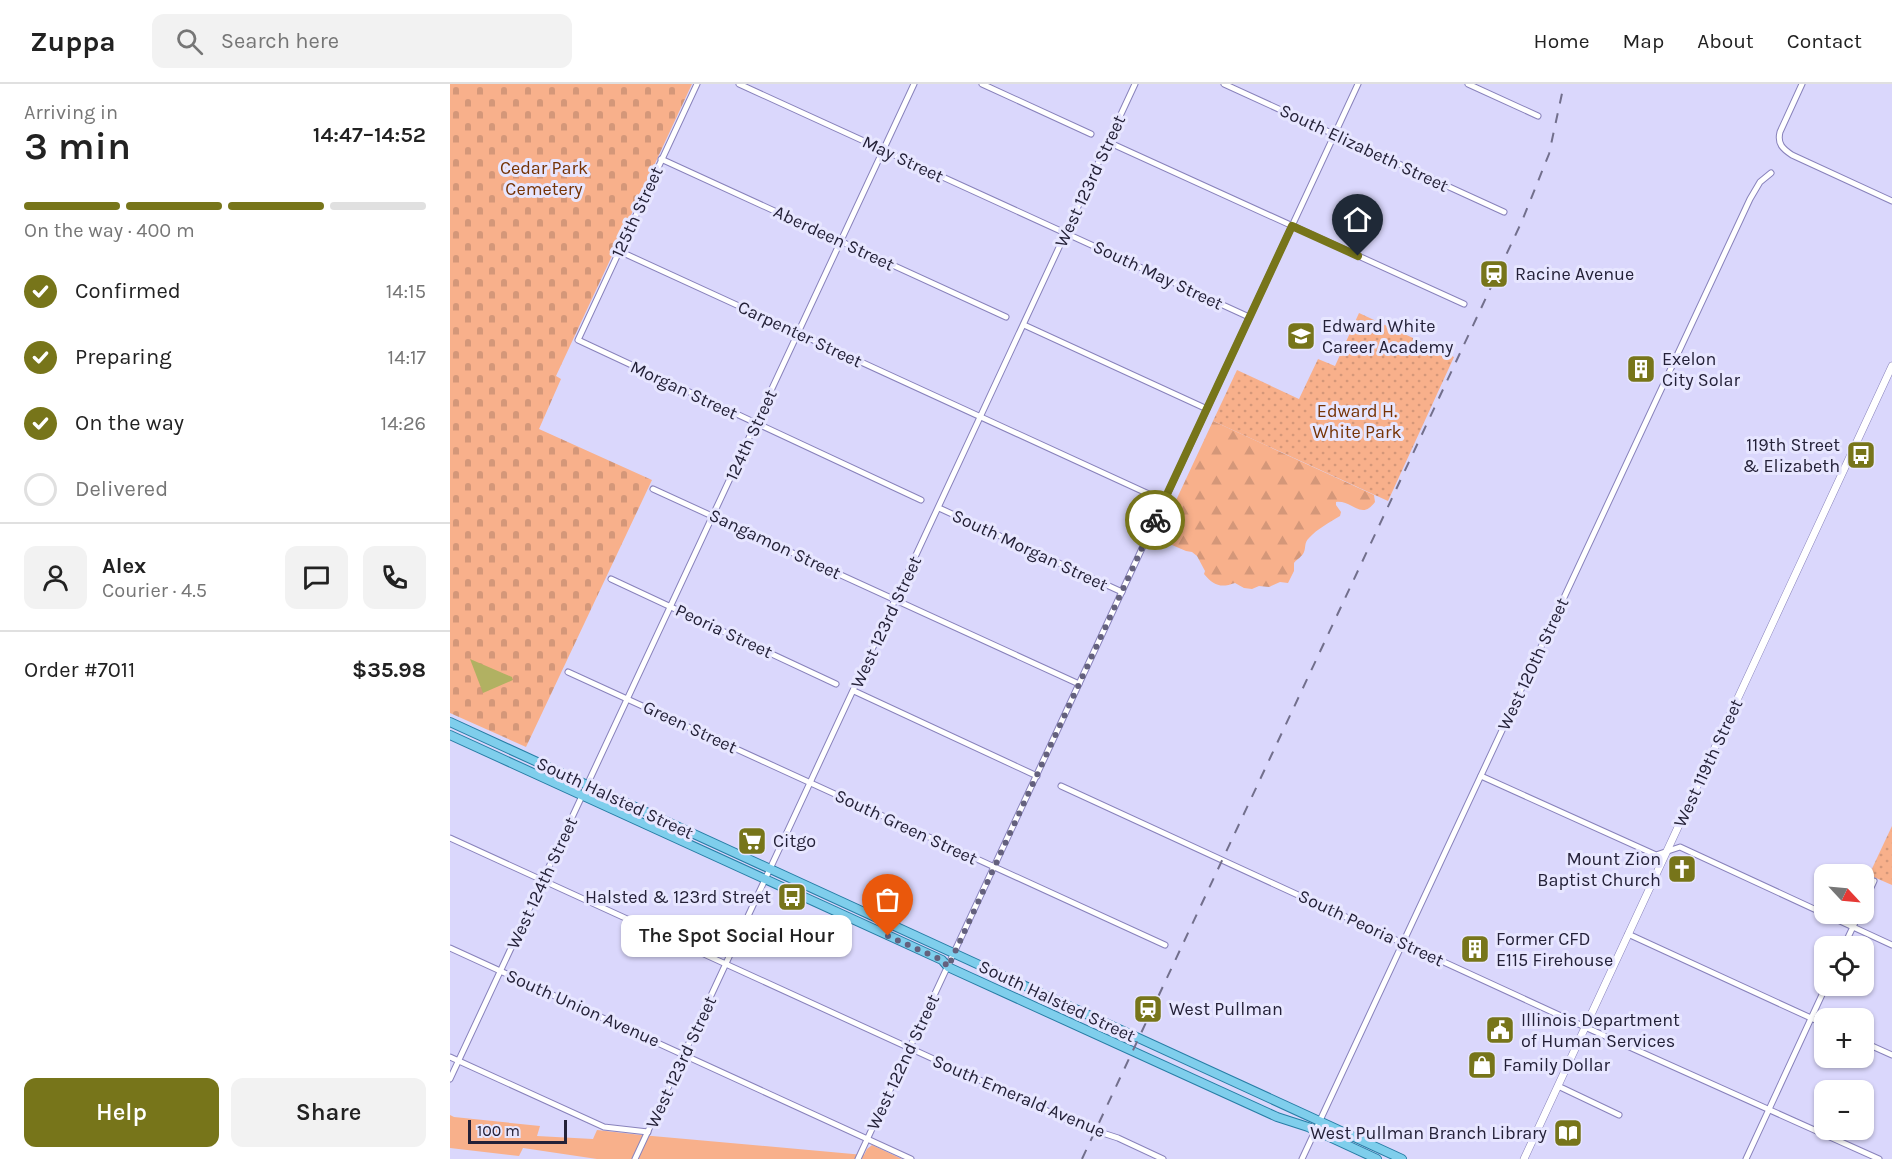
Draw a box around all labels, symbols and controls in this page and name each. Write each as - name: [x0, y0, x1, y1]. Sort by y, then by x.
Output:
- search box: [152, 14, 572, 68]
- text: Zuppa: [30, 25, 116, 58]
- icon: search: [173, 25, 206, 58]
- text: Search here: [221, 28, 339, 54]
- text: Home: [1534, 29, 1590, 53]
- text: Map: [1623, 29, 1664, 53]
- text: About: [1697, 29, 1754, 53]
- text: Contact: [1787, 29, 1862, 53]
- street label: South Elizabeth Street: [1276, 99, 1452, 197]
- text: Arriving in: [24, 101, 118, 124]
- street label: West 123rd Street: [1050, 111, 1130, 251]
- text: 14:47–14:52: [313, 122, 426, 148]
- text: 3 min: [24, 123, 131, 169]
- street label: May Street: [859, 131, 947, 187]
- park label: Cedar Park Cemetery: [500, 157, 588, 200]
- street label: 125th Street: [606, 163, 668, 261]
- pin: [1332, 194, 1383, 256]
- street label: Aberdeen Street: [770, 200, 898, 276]
- icon: home: [1341, 203, 1374, 236]
- text: On the way · 400 m: [24, 219, 195, 242]
- street label: South May Street: [1090, 235, 1227, 315]
- station icon: Racine Avenue: [1478, 258, 1510, 290]
- place label: Racine Avenue: [1515, 263, 1634, 285]
- icon: check: [24, 275, 57, 308]
- text: Confirmed: [75, 278, 181, 304]
- text: 14:15: [386, 280, 426, 303]
- street label: Carpenter Street: [735, 296, 866, 372]
- place label: Edward White Career Academy: [1322, 315, 1454, 358]
- school or university icon: Edward White Career Academy: [1285, 320, 1317, 352]
- icon: check: [24, 341, 57, 374]
- text: Preparing: [75, 344, 172, 370]
- text: 14:17: [388, 346, 426, 369]
- place label: Exelon City Solar: [1662, 348, 1740, 391]
- building icon: Exelon City Solar: [1625, 353, 1657, 385]
- street label: Morgan Street: [627, 356, 741, 425]
- street label: 124th Street: [720, 386, 782, 484]
- park label: Edward H. White Park: [1312, 400, 1402, 443]
- icon: check: [24, 407, 57, 440]
- text: On the way: [75, 410, 184, 436]
- text: 14:26: [381, 412, 426, 435]
- place label: 119th Street & Elizabeth: [1743, 434, 1840, 477]
- bus stop icon: 119th Street & Elizabeth: [1845, 439, 1877, 471]
- text: Delivered: [75, 476, 168, 502]
- courier: [1125, 490, 1185, 550]
- street label: Sangamon Street: [706, 504, 845, 584]
- street label: South Morgan Street: [949, 504, 1112, 596]
- icon: bike: [1139, 504, 1172, 537]
- button: person: [24, 546, 87, 609]
- button: chat: [285, 546, 348, 609]
- button: phone: [363, 546, 426, 609]
- street label: West 123rd Street: [846, 552, 926, 692]
- text: Alex: [102, 553, 146, 579]
- text: Courier · 4.5: [102, 579, 207, 602]
- street label: West 120th Street: [1493, 594, 1573, 734]
- street label: Peoria Street: [672, 599, 776, 663]
- text: Order #7011: [24, 657, 135, 683]
- text: $35.98: [352, 657, 426, 683]
- street label: West 119th Street: [1669, 695, 1747, 831]
- street label: Green Street: [640, 696, 741, 758]
- street label: South Halsted Street: [533, 752, 697, 844]
- street label: South Green Street: [831, 784, 981, 870]
- street label: West 124th Street: [502, 813, 582, 952]
- supermarket icon: Citgo: [736, 825, 768, 857]
- place label: Citgo: [773, 830, 816, 852]
- place label: Mount Zion Baptist Church: [1537, 848, 1661, 891]
- church icon: Mount Zion Baptist Church: [1666, 853, 1698, 885]
- north arrow: [1814, 864, 1874, 924]
- map controls: [1814, 864, 1874, 1140]
- pin: [862, 874, 913, 936]
- bus stop icon: Halsted & 123rd Street: [776, 881, 808, 913]
- icon: bag: [871, 883, 904, 916]
- street label: South Peoria Street: [1295, 885, 1447, 971]
- place label: Halsted & 123rd Street: [585, 886, 771, 908]
- callout: The Spot Social Hour: [621, 915, 852, 957]
- text: The Spot Social Hour: [639, 924, 834, 947]
- place label: Former CFD E115 Firehouse: [1496, 928, 1613, 971]
- building icon: Former CFD E115 Firehouse: [1459, 933, 1491, 965]
- button: locate: [1814, 936, 1874, 996]
- street label: South Halsted Street: [975, 955, 1139, 1047]
- street label: South Union Avenue: [503, 964, 663, 1052]
- street label: West 122nd Street: [862, 990, 944, 1133]
- street label: West 123rd Street: [641, 992, 721, 1132]
- station icon: West Pullman: [1132, 993, 1164, 1025]
- place label: West Pullman: [1169, 998, 1283, 1020]
- button: +: [1814, 1008, 1874, 1068]
- place label: Illinois Department of Human Services: [1521, 1009, 1680, 1052]
- public building icon: Illinois Department of Human Services: [1484, 1014, 1516, 1046]
- shop icon: Family Dollar: [1466, 1049, 1498, 1081]
- street label: South Emerald Avenue: [929, 1050, 1109, 1142]
- place label: Family Dollar: [1503, 1054, 1611, 1076]
- button: Help: [24, 1078, 219, 1147]
- button: Share: [231, 1078, 426, 1147]
- button: −: [1814, 1080, 1874, 1140]
- scale bar: [468, 1117, 567, 1144]
- library icon: West Pullman Branch Library: [1552, 1117, 1584, 1149]
- text: 100 m: [477, 1121, 520, 1140]
- place label: West Pullman Branch Library: [1310, 1122, 1548, 1144]

